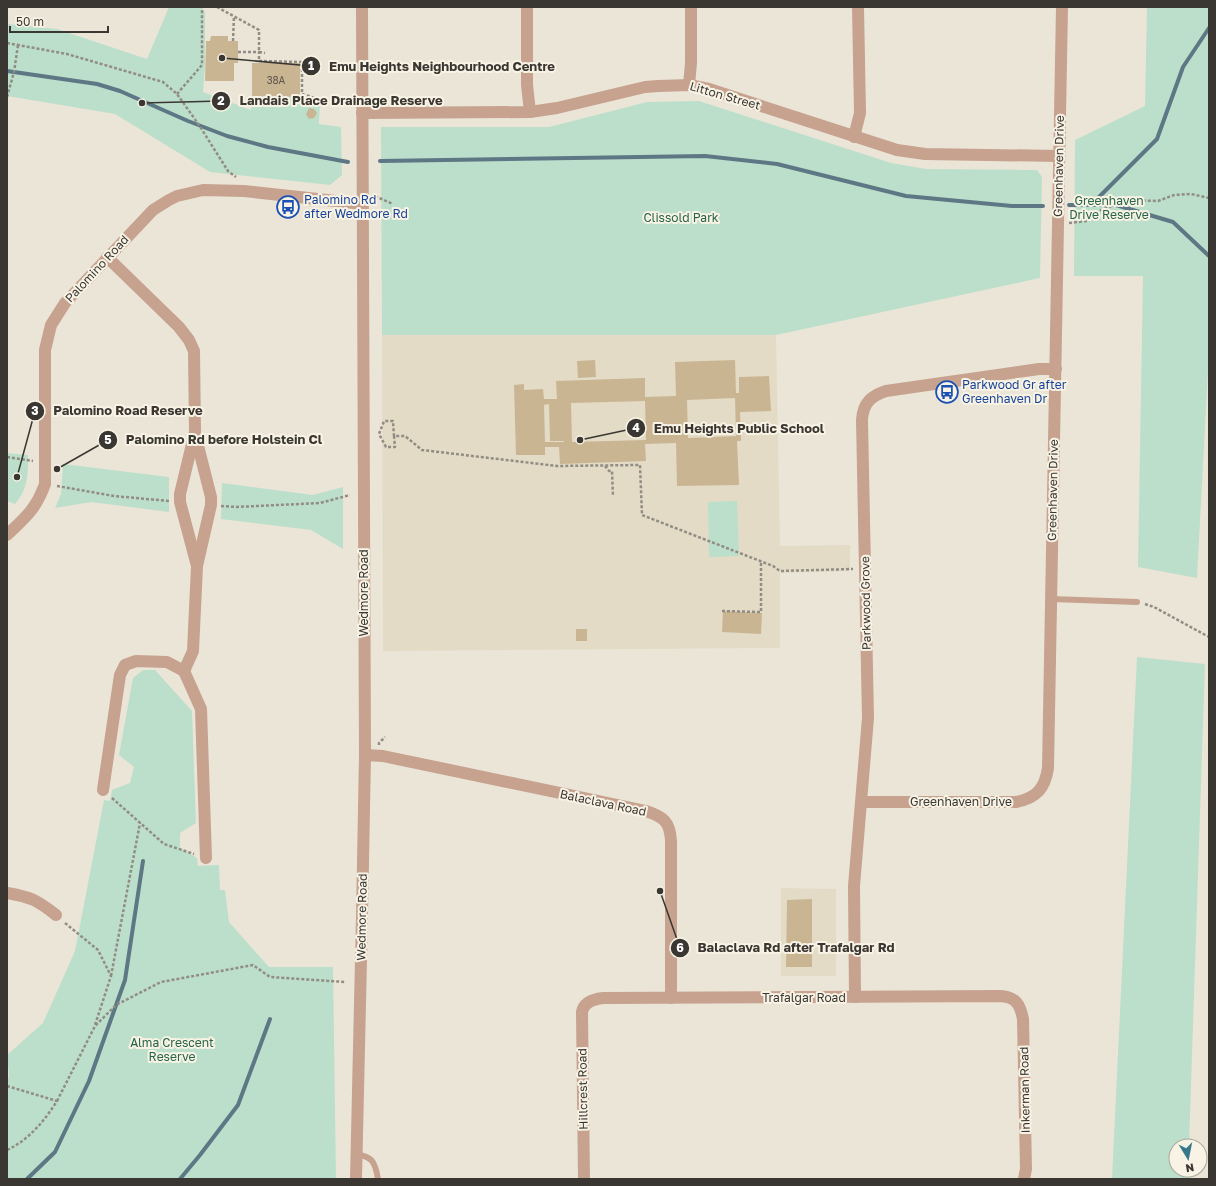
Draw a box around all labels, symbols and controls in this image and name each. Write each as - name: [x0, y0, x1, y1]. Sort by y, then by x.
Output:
- scale bar: [10, 8, 108, 34]
- text: 50 m: [16, 14, 44, 29]
- callout: Emu Heights Neighbourhood Centre: [301, 54, 563, 79]
- text: 1: [308, 58, 314, 73]
- text: Emu Heights Neighbourhood Centre: [329, 58, 555, 74]
- house number: 38A: [267, 74, 286, 86]
- street label: Litton Street: [688, 78, 762, 113]
- callout: Landais Place Drainage Reserve: [211, 88, 450, 113]
- text: Landais Place Drainage Reserve: [239, 92, 443, 108]
- text: 2: [217, 93, 225, 108]
- street label: Greenhaven Drive: [1050, 115, 1067, 217]
- place label: Palomino Rd after Wedmore Rd: [304, 192, 408, 221]
- park label: Greenhaven Drive Reserve: [1069, 193, 1149, 222]
- bus stop icon: Palomino Rd after Wedmore Rd: [275, 194, 301, 220]
- park label: Clissold Park: [643, 210, 719, 225]
- street label: Palomino Road: [62, 232, 132, 305]
- place label: Parkwood Gr after Greenhaven Dr: [962, 377, 1067, 406]
- bus stop icon: Parkwood Gr after Greenhaven Dr: [934, 379, 960, 405]
- callout: Palomino Road Reserve: [25, 398, 211, 423]
- text: Palomino Road Reserve: [53, 402, 203, 418]
- text: 3: [31, 403, 39, 418]
- callout: Emu Heights Public School: [626, 416, 833, 441]
- text: 4: [632, 420, 640, 435]
- text: Emu Heights Public School: [654, 420, 825, 436]
- callout: Palomino Rd before Holstein Cl: [98, 427, 330, 452]
- text: Palomino Rd before Holstein Cl: [126, 431, 323, 447]
- text: 5: [104, 432, 112, 447]
- street label: Greenhaven Drive: [1044, 439, 1061, 541]
- street label: Wedmore Road: [356, 549, 371, 637]
- street label: Parkwood Grove: [857, 556, 874, 650]
- street label: Balaclava Road: [559, 786, 648, 819]
- street label: Greenhaven Drive: [910, 794, 1012, 809]
- street label: Wedmore Road: [353, 873, 370, 961]
- callout: Balaclava Rd after Trafalgar Rd: [670, 935, 903, 960]
- text: Balaclava Rd after Trafalgar Rd: [697, 939, 895, 955]
- text: 6: [676, 940, 684, 955]
- street label: Trafalgar Road: [762, 990, 846, 1005]
- park label: Alma Crescent Reserve: [130, 1035, 214, 1064]
- street label: Inkerman Road: [1016, 1047, 1033, 1133]
- street label: Hillcrest Road: [574, 1048, 591, 1130]
- north arrow: [1168, 1138, 1208, 1178]
- text: N: [1185, 1161, 1195, 1175]

